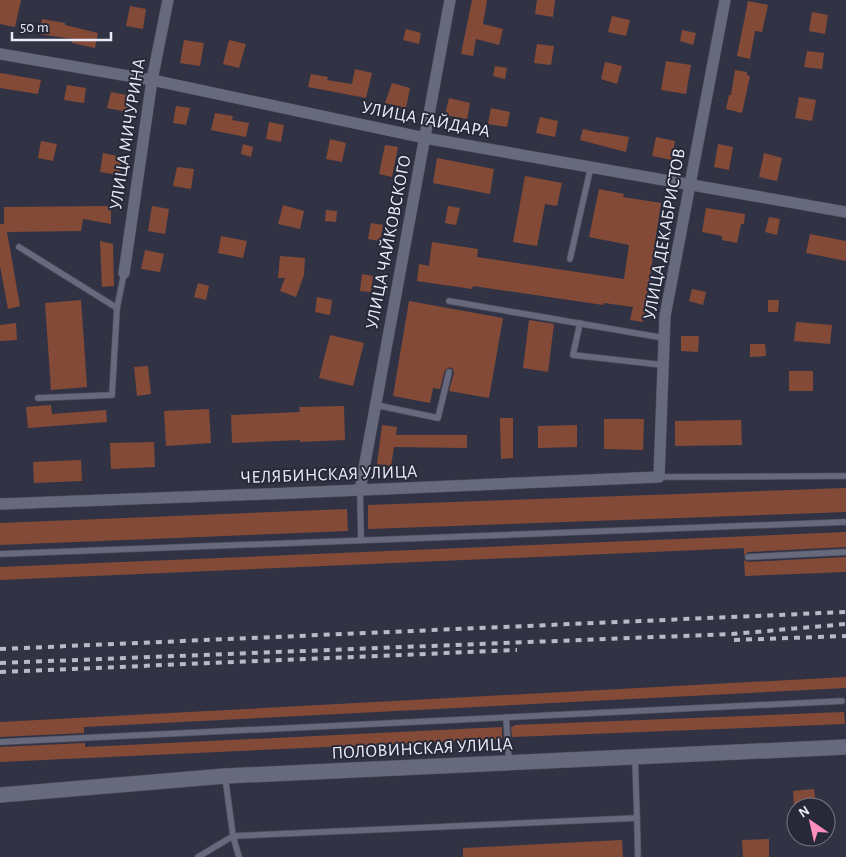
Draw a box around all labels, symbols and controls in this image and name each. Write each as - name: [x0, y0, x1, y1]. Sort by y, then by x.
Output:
- scale bar: [12, 10, 111, 42]
- text: 50 m: [20, 20, 49, 35]
- street label: УЛИЦА МИЧУРИНА: [107, 57, 149, 211]
- street label: УЛИЦА ГАЙДАРА: [360, 97, 492, 141]
- street label: УЛИЦА ДЕКАБРИСТОВ: [641, 147, 689, 321]
- street label: УЛИЦА ЧАЙКОВСКОГО: [361, 153, 415, 331]
- street label: ЧЕЛЯБИНСКАЯ УЛИЦА: [240, 463, 418, 487]
- street label: ПОЛОВИНСКАЯ УЛИЦА: [331, 735, 514, 763]
- north arrow: [786, 797, 836, 847]
- text: N: [796, 804, 812, 821]

